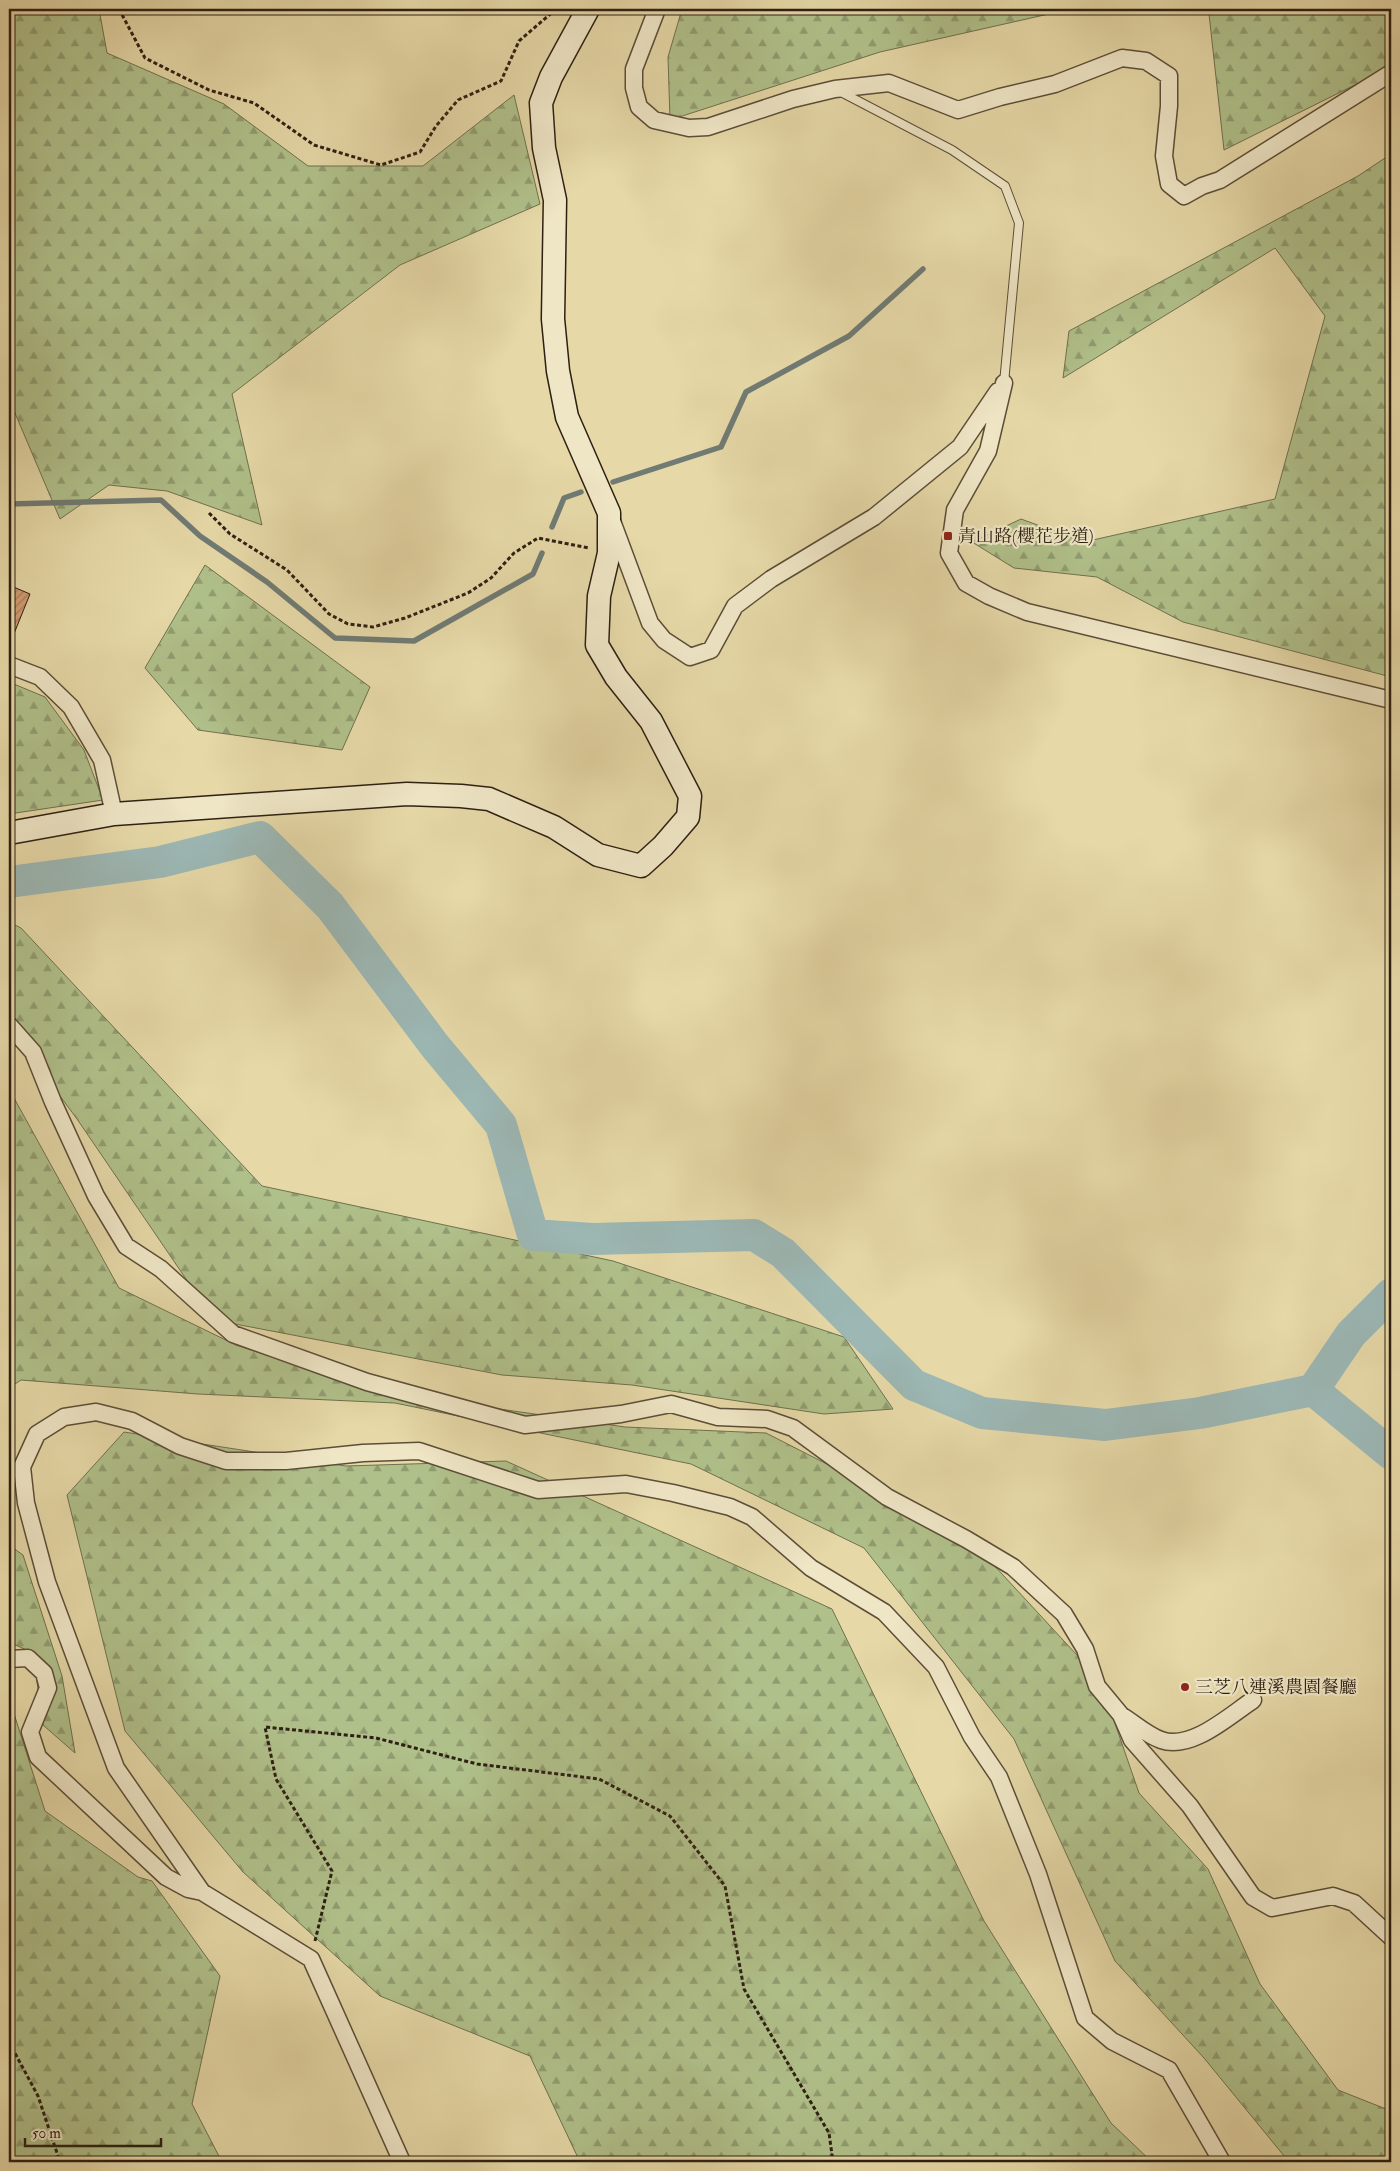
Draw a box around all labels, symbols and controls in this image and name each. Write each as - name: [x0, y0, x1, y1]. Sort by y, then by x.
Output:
- place label: 青山路(櫻花步道): [958, 525, 1094, 548]
- marker: 青山路(櫻花步道): [942, 530, 954, 542]
- place label: 三芝八連溪農園餐廳: [1195, 1676, 1357, 1699]
- marker: 三芝八連溪農園餐廳: [1179, 1681, 1191, 1693]
- scale bar: [25, 2116, 161, 2148]
- text: 50 m: [32, 2124, 61, 2143]

